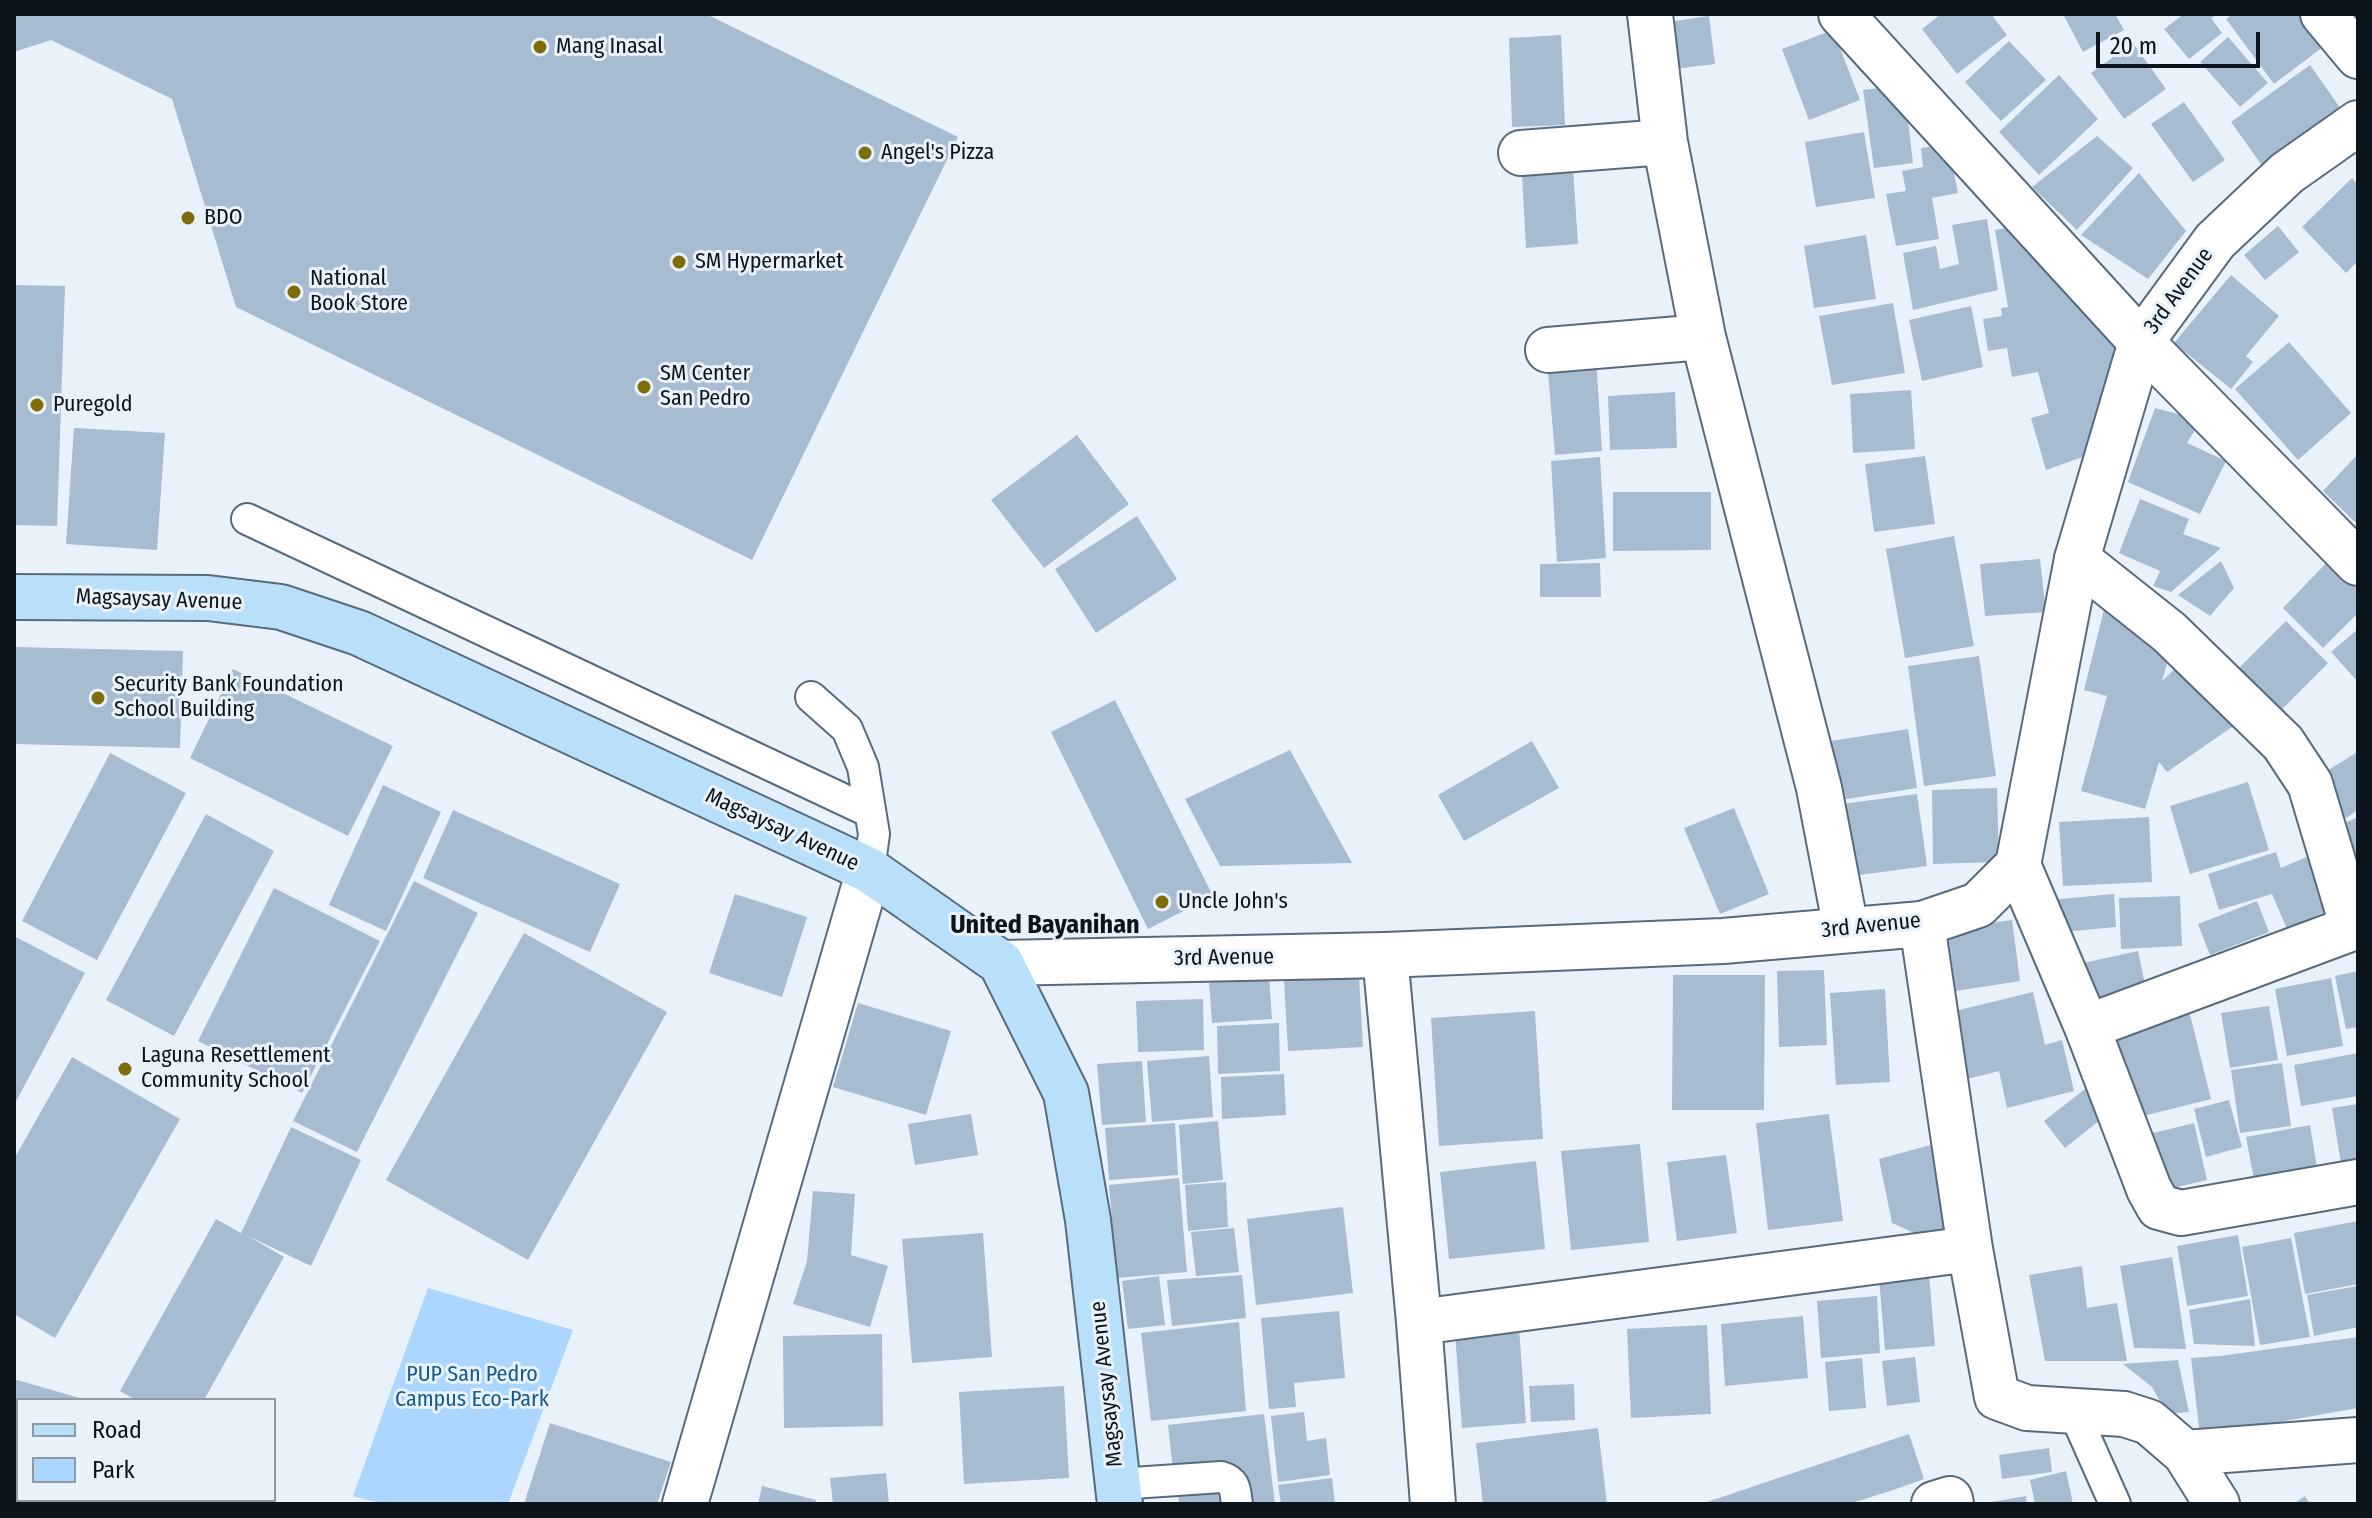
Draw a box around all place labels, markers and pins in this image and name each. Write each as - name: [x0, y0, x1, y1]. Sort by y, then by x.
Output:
- place label: Mang Inasal: [556, 34, 663, 60]
- marker: Mang Inasal: [531, 38, 549, 56]
- place label: Angel's Pizza: [881, 140, 994, 166]
- marker: Angel's Pizza: [856, 144, 874, 162]
- place label: BDO: [204, 205, 243, 231]
- marker: BDO: [179, 209, 197, 227]
- place label: SM Hypermarket: [695, 249, 843, 275]
- marker: SM Hypermarket: [670, 253, 688, 271]
- place label: National Book Store: [310, 266, 408, 318]
- marker: National Book Store: [285, 283, 303, 301]
- place label: SM Center San Pedro: [660, 361, 751, 412]
- marker: SM Center San Pedro: [635, 378, 653, 396]
- place label: Puregold: [53, 392, 132, 418]
- marker: Puregold: [28, 396, 46, 414]
- place label: Security Bank Foundation School Building: [114, 672, 344, 724]
- marker: Security Bank Foundation School Building: [89, 689, 107, 707]
- place label: Uncle John's: [1178, 889, 1288, 915]
- marker: Uncle John's: [1153, 893, 1171, 911]
- place label: Laguna Resettlement Community School: [141, 1043, 330, 1094]
- marker: Laguna Resettlement Community School: [116, 1060, 134, 1078]

